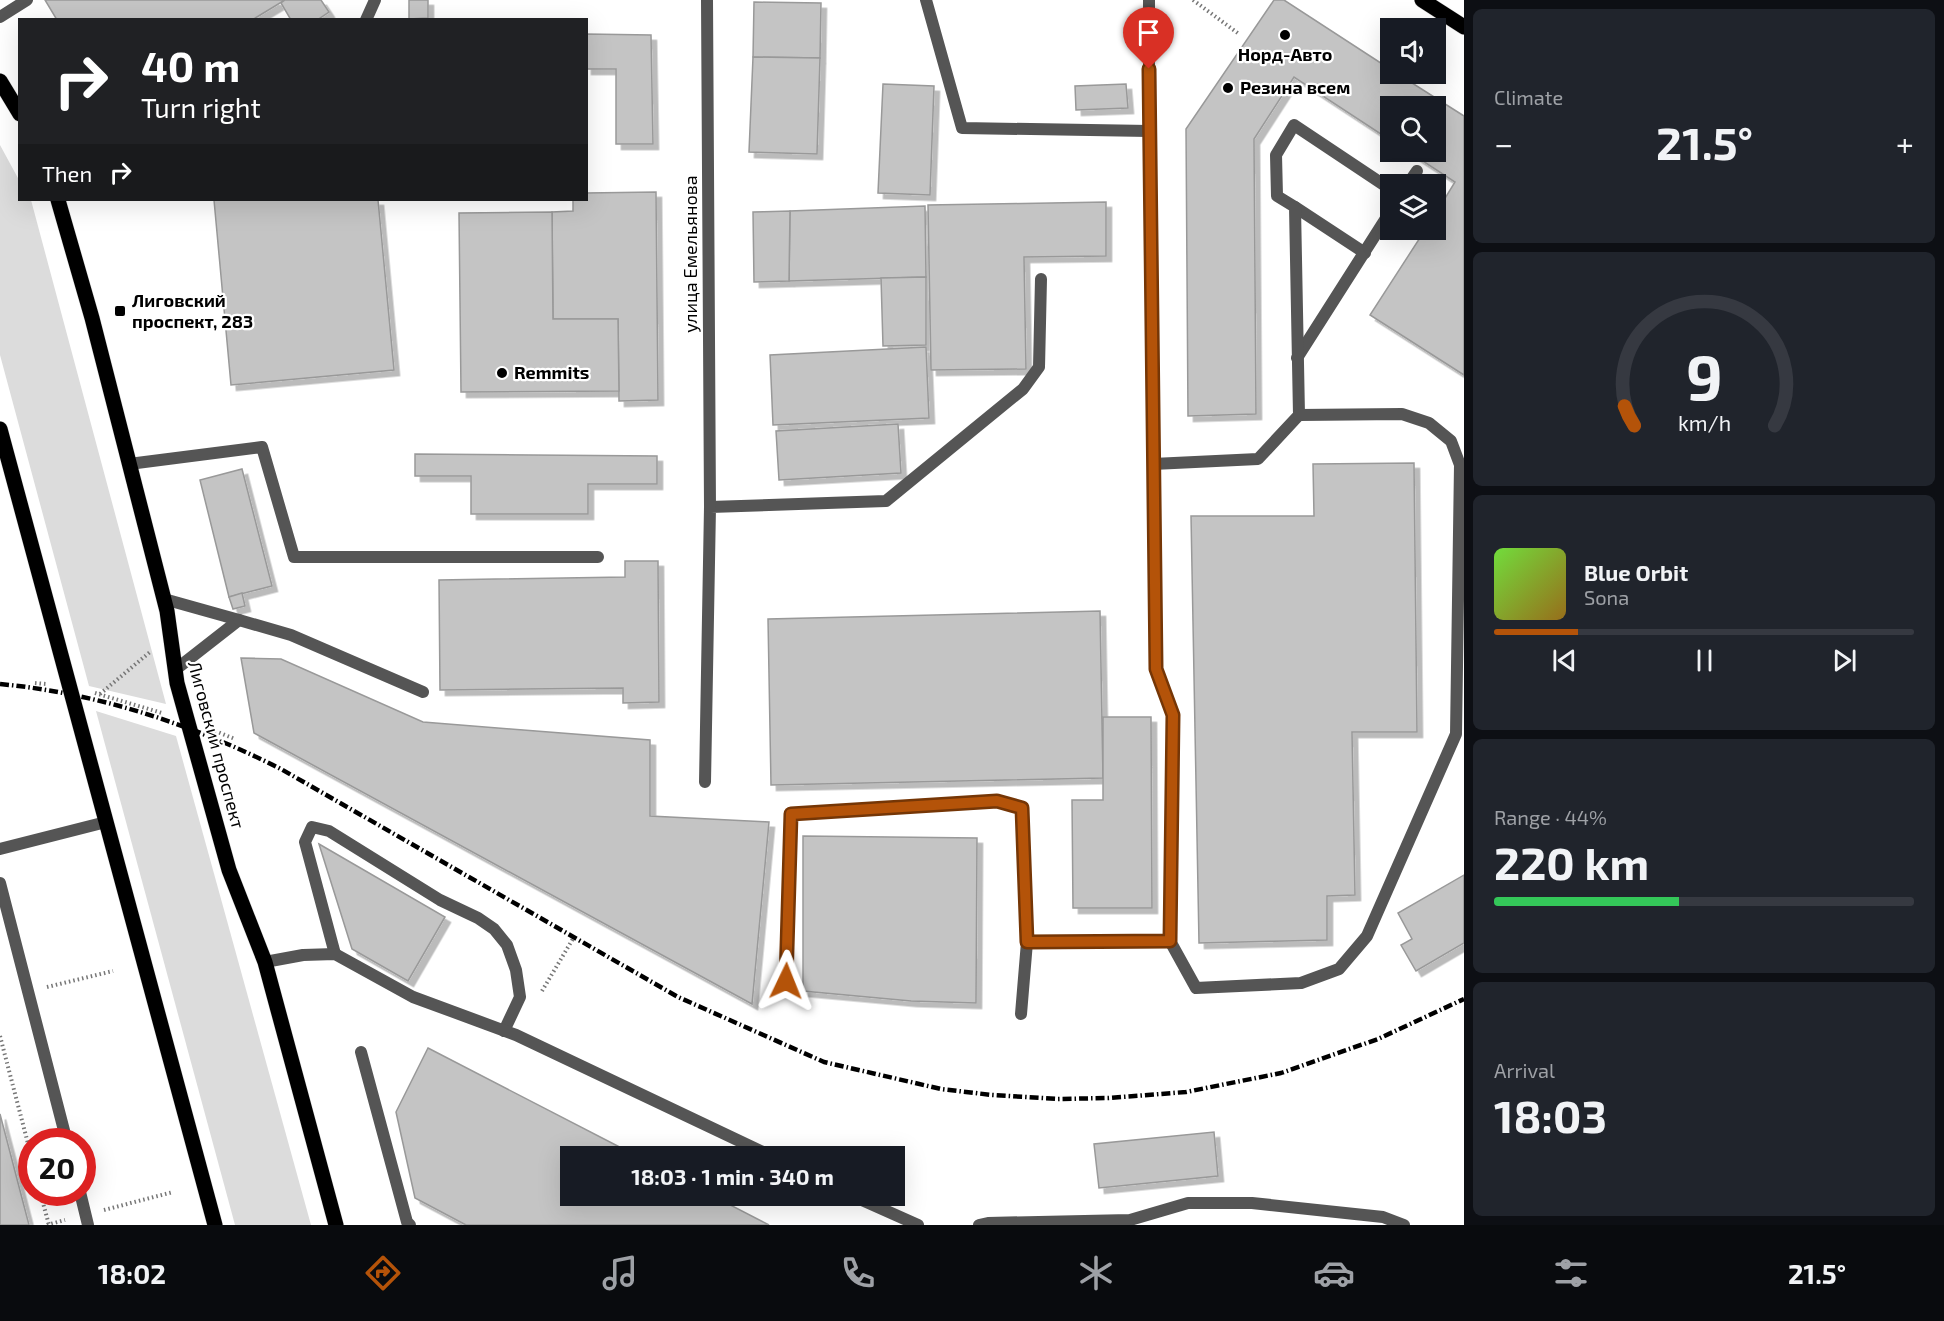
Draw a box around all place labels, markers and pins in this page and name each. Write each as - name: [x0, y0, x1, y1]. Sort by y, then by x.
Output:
- pin: [1123, 7, 1174, 69]
- marker: Норд-Авто: [1278, 28, 1292, 42]
- place label: Норд-Авто: [1238, 43, 1332, 65]
- place label: Резина всем: [1240, 76, 1350, 98]
- marker: Резина всем: [1221, 81, 1235, 95]
- place label: Лиговский проспект, 283: [132, 289, 253, 332]
- marker: Лиговский проспект, 283: [113, 304, 127, 318]
- place label: Remmits: [514, 361, 589, 383]
- marker: Remmits: [495, 366, 509, 380]

